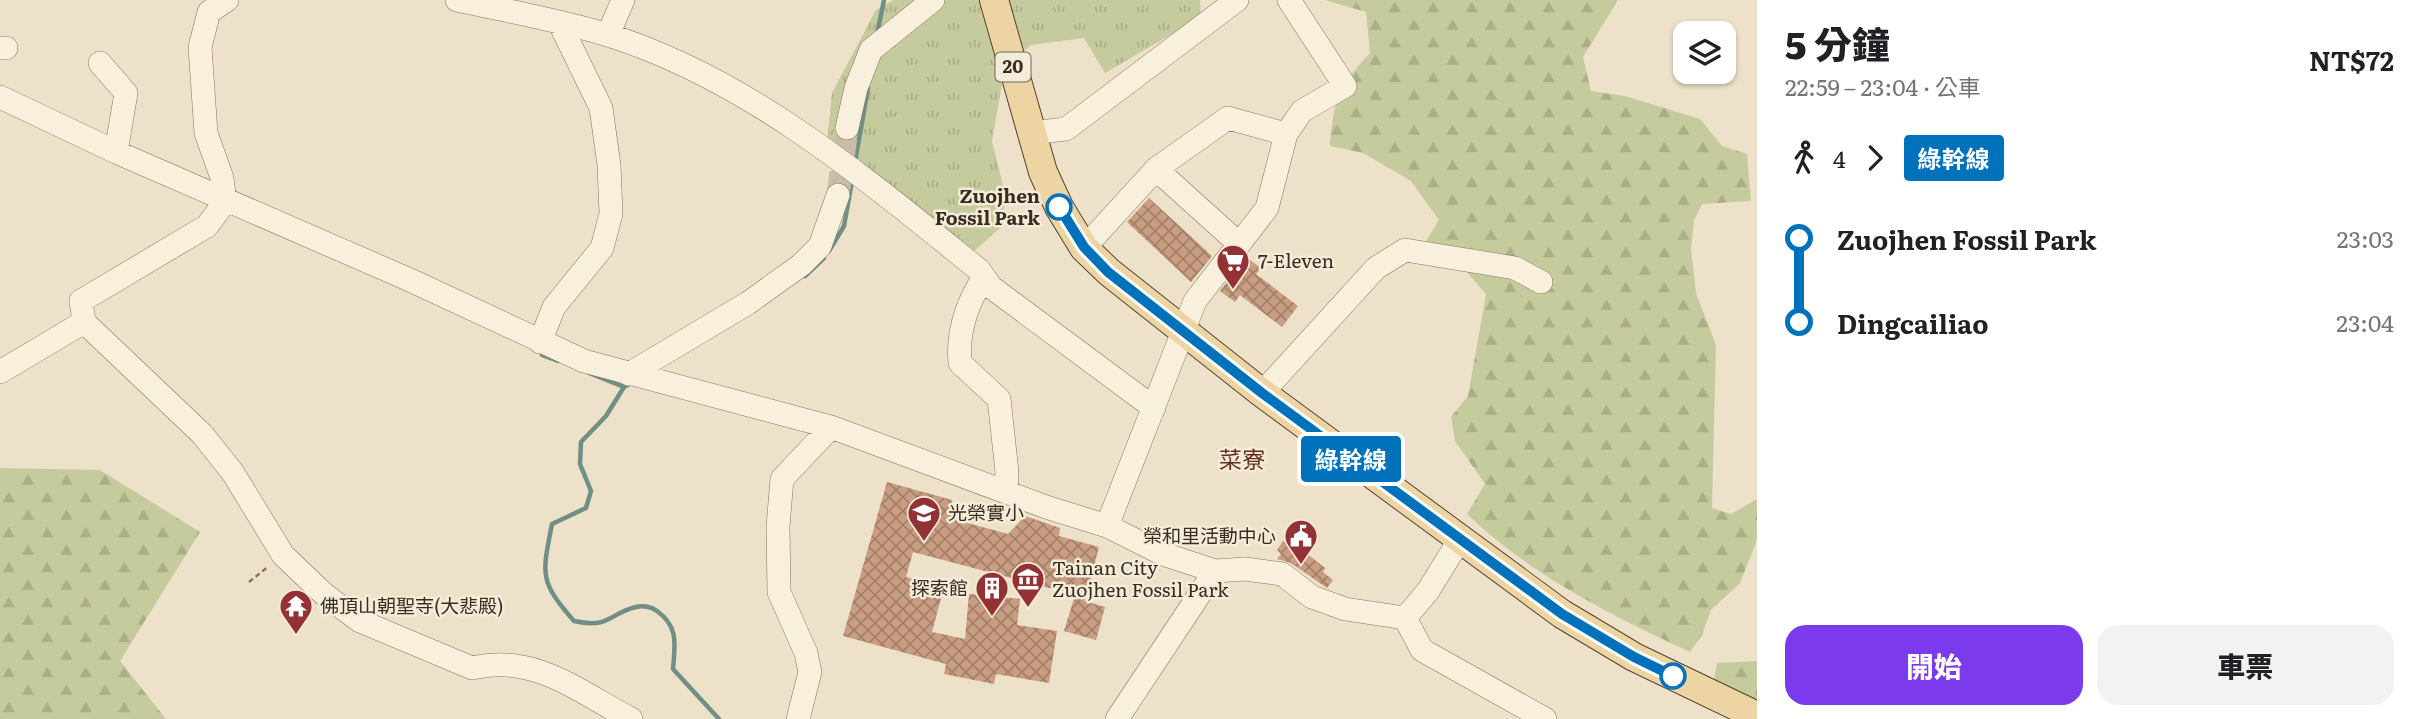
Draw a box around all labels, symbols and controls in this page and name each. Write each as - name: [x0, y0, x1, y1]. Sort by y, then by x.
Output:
- text: 5 分鐘: [1785, 14, 1890, 71]
- map controls: [1673, 21, 1736, 84]
- button: layers: [1673, 21, 1736, 84]
- text: NT$72: [2309, 40, 2394, 79]
- road number: 20: [996, 52, 1030, 82]
- text: 22:59 – 23:04 · 公車: [1785, 69, 1981, 103]
- icon: walk: [1785, 139, 1823, 177]
- icon: forward: [1856, 139, 1894, 177]
- text: 綠幹線: [1918, 140, 1990, 175]
- text: 4: [1833, 141, 1846, 175]
- place label: Zuojhen Fossil Park: [935, 181, 1040, 231]
- marker: Zuojhen Fossil Park: [1046, 194, 1072, 220]
- text: Zuojhen Fossil Park: [1837, 219, 2096, 258]
- text: 23:03: [2337, 221, 2394, 255]
- supermarket icon: 7-Eleven: [1214, 242, 1252, 291]
- place label: 7-Eleven: [1258, 246, 1334, 274]
- text: Dingcailiao: [1837, 303, 1988, 342]
- text: 23:04: [2336, 305, 2394, 339]
- line badge: 綠幹線: [1311, 436, 1391, 482]
- district label: 菜寮: [1219, 441, 1265, 475]
- text: 綠幹線: [1315, 441, 1387, 476]
- school or university icon: 光榮實小: [905, 494, 943, 543]
- place label: 光榮實小: [948, 498, 1024, 526]
- public building icon: 榮和里活動中心: [1282, 517, 1320, 566]
- place label: 榮和里活動中心: [1143, 521, 1276, 549]
- place label: Tainan City Zuojhen Fossil Park: [1052, 553, 1229, 603]
- museum icon: Tainan City Zuojhen Fossil Park: [1009, 560, 1047, 609]
- building icon: 探索館: [973, 569, 1011, 618]
- place label: 探索館: [911, 573, 968, 601]
- temple icon: 佛頂山朝聖寺(大悲殿): [277, 587, 315, 636]
- place label: 佛頂山朝聖寺(大悲殿): [320, 591, 504, 619]
- button: 開始: [1785, 625, 2083, 705]
- button: 車票: [2097, 625, 2394, 705]
- unlabelled marker: [1660, 663, 1686, 689]

